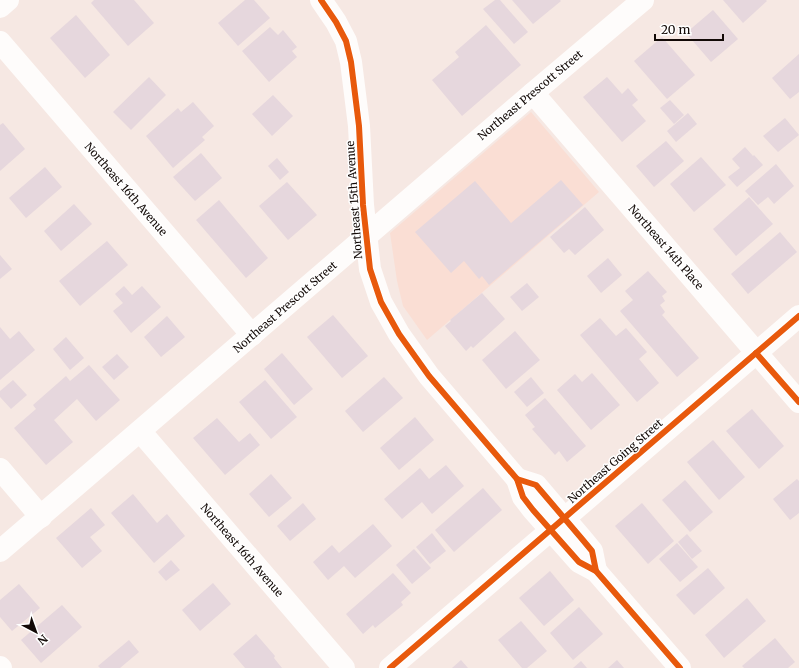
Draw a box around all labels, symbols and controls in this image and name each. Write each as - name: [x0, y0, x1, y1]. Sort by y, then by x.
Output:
- scale bar: [655, 16, 723, 42]
- text: 20 m: [661, 22, 690, 37]
- street label: Northeast Prescott Street: [475, 47, 586, 143]
- street label: Northeast 16th Avenue: [82, 140, 170, 239]
- street label: Northeast 15th Avenue: [343, 140, 365, 260]
- street label: Northeast 14th Place: [625, 202, 707, 292]
- street label: Northeast Prescott Street: [230, 258, 340, 356]
- street label: Northeast Going Street: [565, 415, 666, 506]
- street label: Northeast 16th Avenue: [198, 501, 286, 600]
- north arrow: [16, 612, 56, 652]
- text: N: [34, 631, 50, 648]

